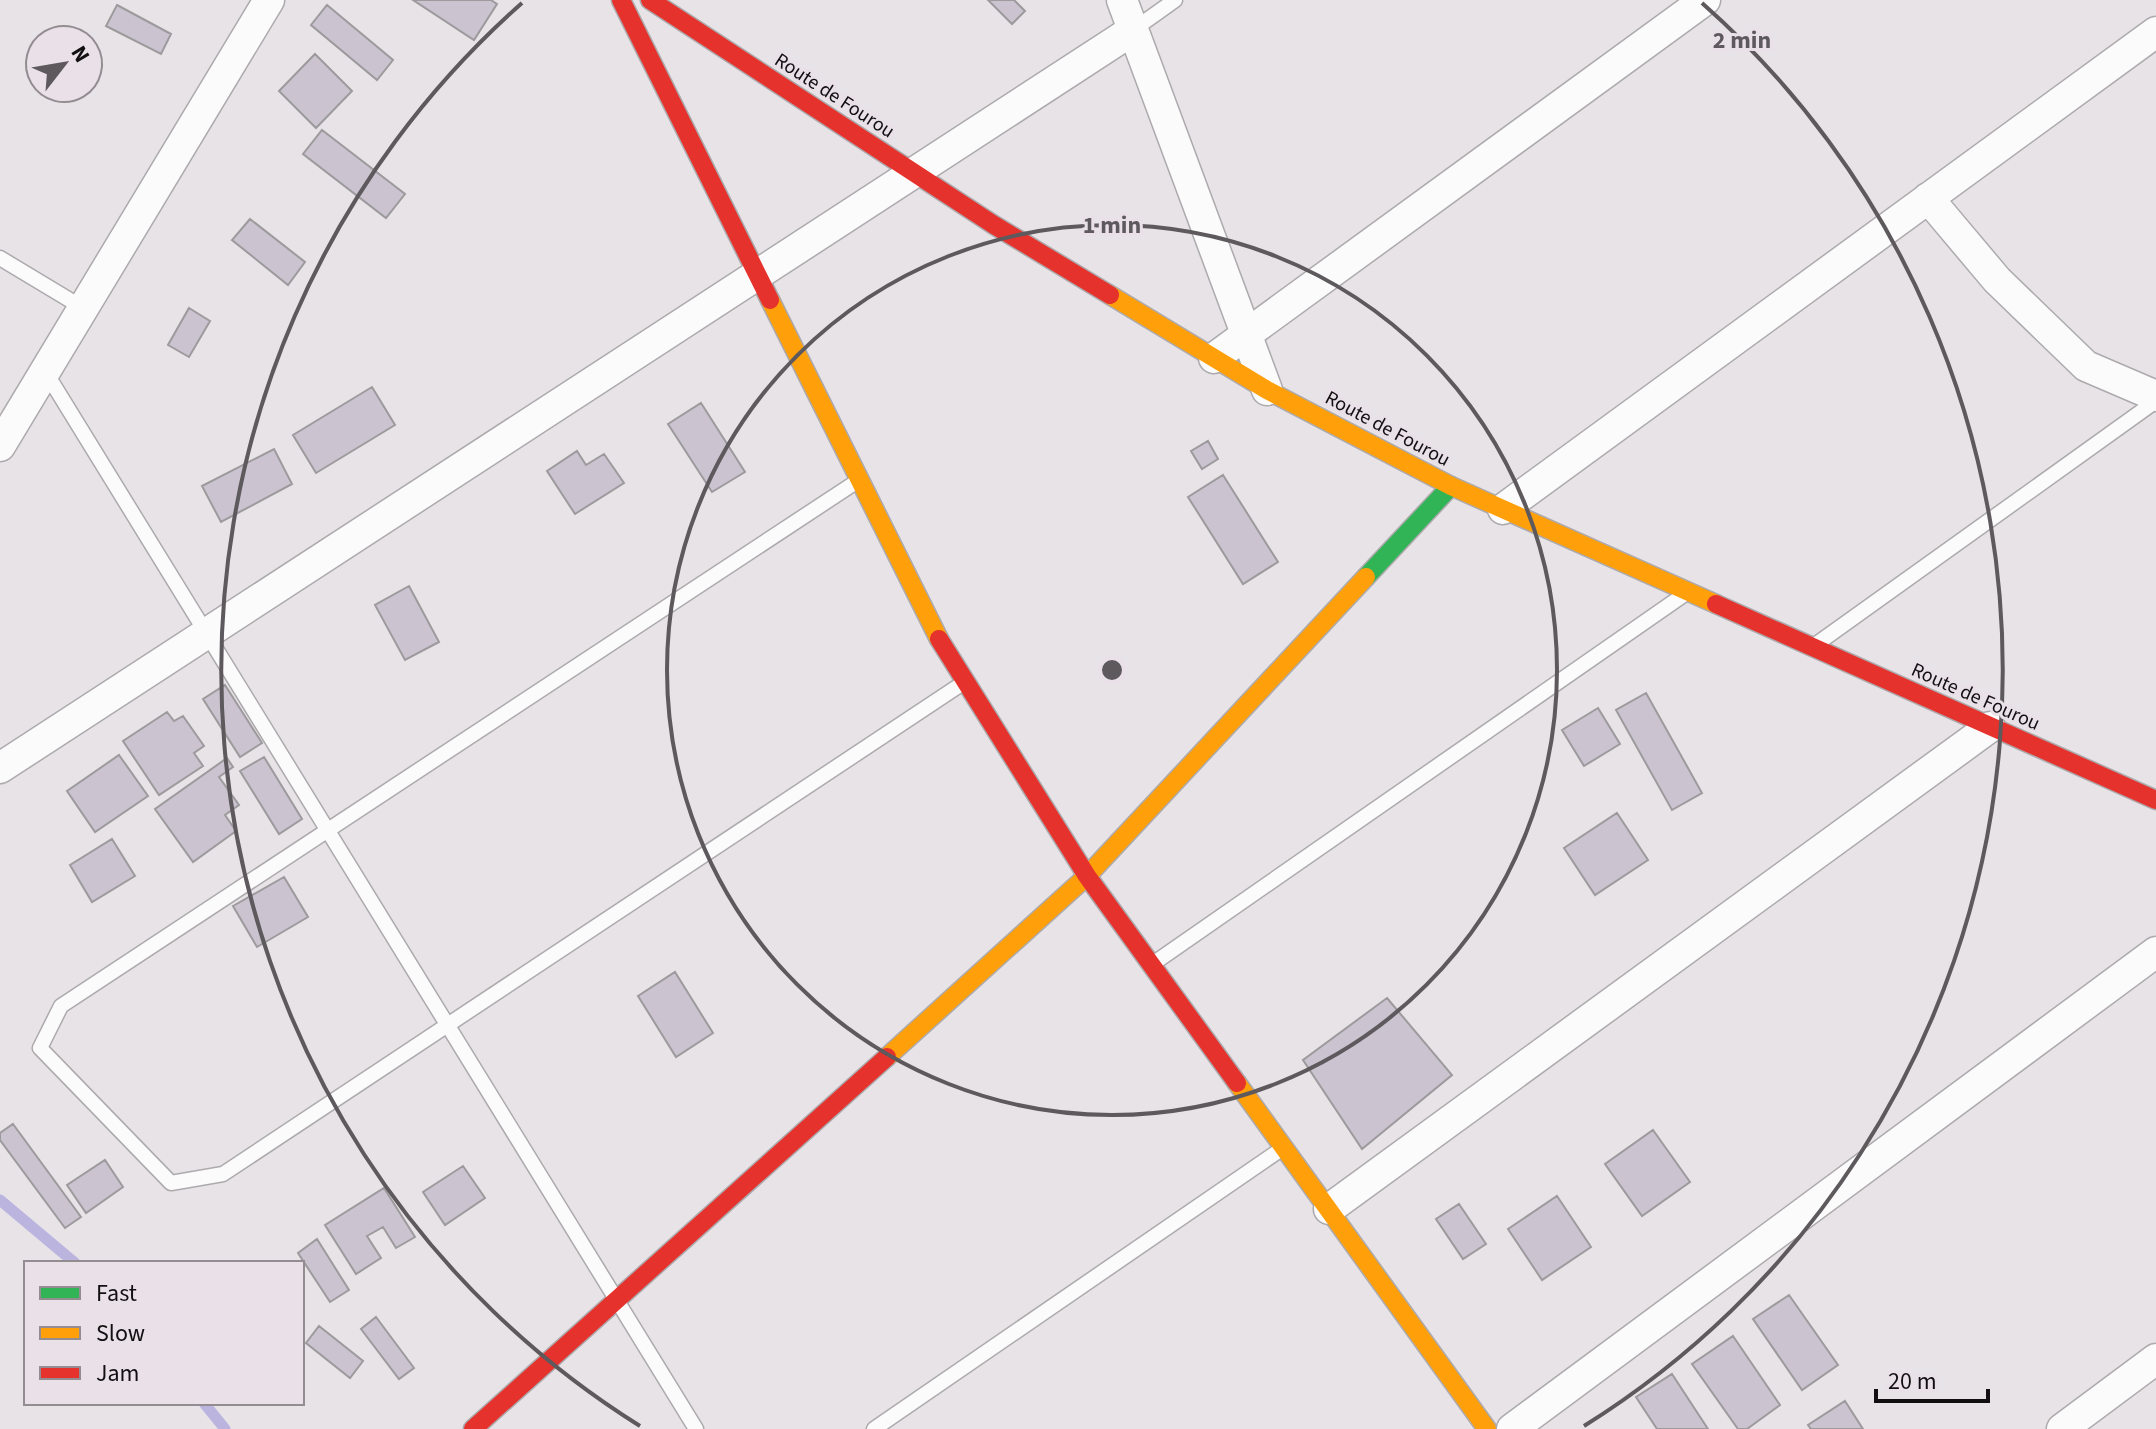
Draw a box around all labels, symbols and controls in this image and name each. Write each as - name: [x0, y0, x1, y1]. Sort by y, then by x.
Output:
- text: 2 min: [1713, 23, 1771, 58]
- north arrow: [24, 24, 104, 104]
- text: N: [63, 40, 98, 69]
- street label: Route de Fourou: [769, 46, 900, 145]
- text: 1 min: [1083, 208, 1141, 243]
- street label: Route de Fourou: [1320, 384, 1455, 474]
- centre of rings: [1098, 656, 1126, 684]
- street label: Route de Fourou: [1907, 656, 2044, 738]
- legend: [24, 1261, 304, 1405]
- text: Fast: [96, 1276, 137, 1311]
- text: Slow: [96, 1316, 145, 1351]
- scale bar: [1876, 1353, 1988, 1403]
- text: Jam: [96, 1356, 140, 1391]
- text: 20 m: [1888, 1364, 1937, 1399]

